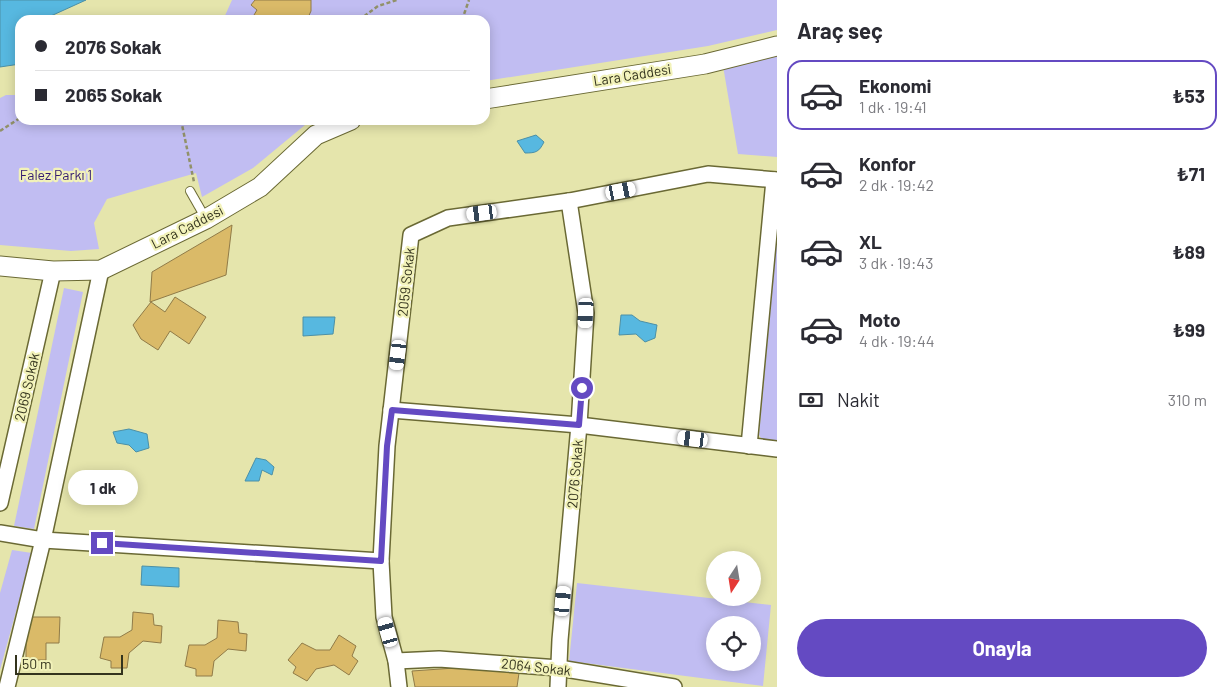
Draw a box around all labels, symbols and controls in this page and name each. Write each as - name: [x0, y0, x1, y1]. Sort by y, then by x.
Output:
- text: Araç seç: [797, 17, 883, 43]
- text: 2076 Sokak: [65, 35, 162, 58]
- street label: Lara Caddesi: [592, 60, 672, 89]
- icon: car: [799, 73, 844, 118]
- text: Ekonomi: [859, 74, 931, 97]
- text: 2065 Sokak: [65, 83, 162, 106]
- text: ₺53: [1172, 84, 1205, 107]
- text: 1 dk · 19:41: [859, 97, 927, 116]
- icon: car: [799, 151, 844, 196]
- text: Konfor: [859, 152, 916, 175]
- text: ₺71: [1176, 162, 1205, 185]
- park label: Falez Parkı 1: [20, 166, 92, 183]
- text: 2 dk · 19:42: [859, 175, 934, 194]
- car: [604, 181, 637, 201]
- street label: Lara Caddesi: [148, 201, 225, 252]
- car: [466, 204, 497, 222]
- icon: car: [799, 229, 844, 274]
- text: XL: [859, 230, 882, 253]
- text: ₺89: [1172, 240, 1205, 263]
- street label: 2059 Sokak: [393, 246, 418, 317]
- text: 3 dk · 19:43: [859, 253, 933, 272]
- car: [577, 298, 594, 328]
- icon: car: [799, 307, 844, 352]
- text: Moto: [859, 308, 901, 331]
- text: ₺99: [1173, 318, 1205, 341]
- text: 4 dk · 19:44: [859, 331, 935, 350]
- car: [388, 339, 407, 371]
- street label: 2069 Sokak: [10, 351, 43, 423]
- route start: [571, 377, 593, 399]
- icon: cash: [797, 386, 825, 414]
- text: Nakit: [837, 388, 880, 411]
- text: 310 m: [1168, 390, 1207, 409]
- car: [677, 430, 708, 448]
- street label: 2076 Sokak: [563, 439, 586, 509]
- callout: 1 dk: [67, 470, 137, 506]
- text: 1 dk: [90, 478, 116, 497]
- route end: [91, 532, 113, 554]
- north arrow: [706, 551, 761, 606]
- map controls: [706, 551, 761, 671]
- car: [554, 585, 571, 617]
- car: [376, 616, 399, 648]
- button: locate: [706, 616, 761, 671]
- button: Onayla: [797, 619, 1207, 677]
- scale bar: [15, 652, 122, 675]
- street label: 2064 Sokak: [500, 654, 572, 679]
- text: 50 m: [22, 655, 51, 672]

